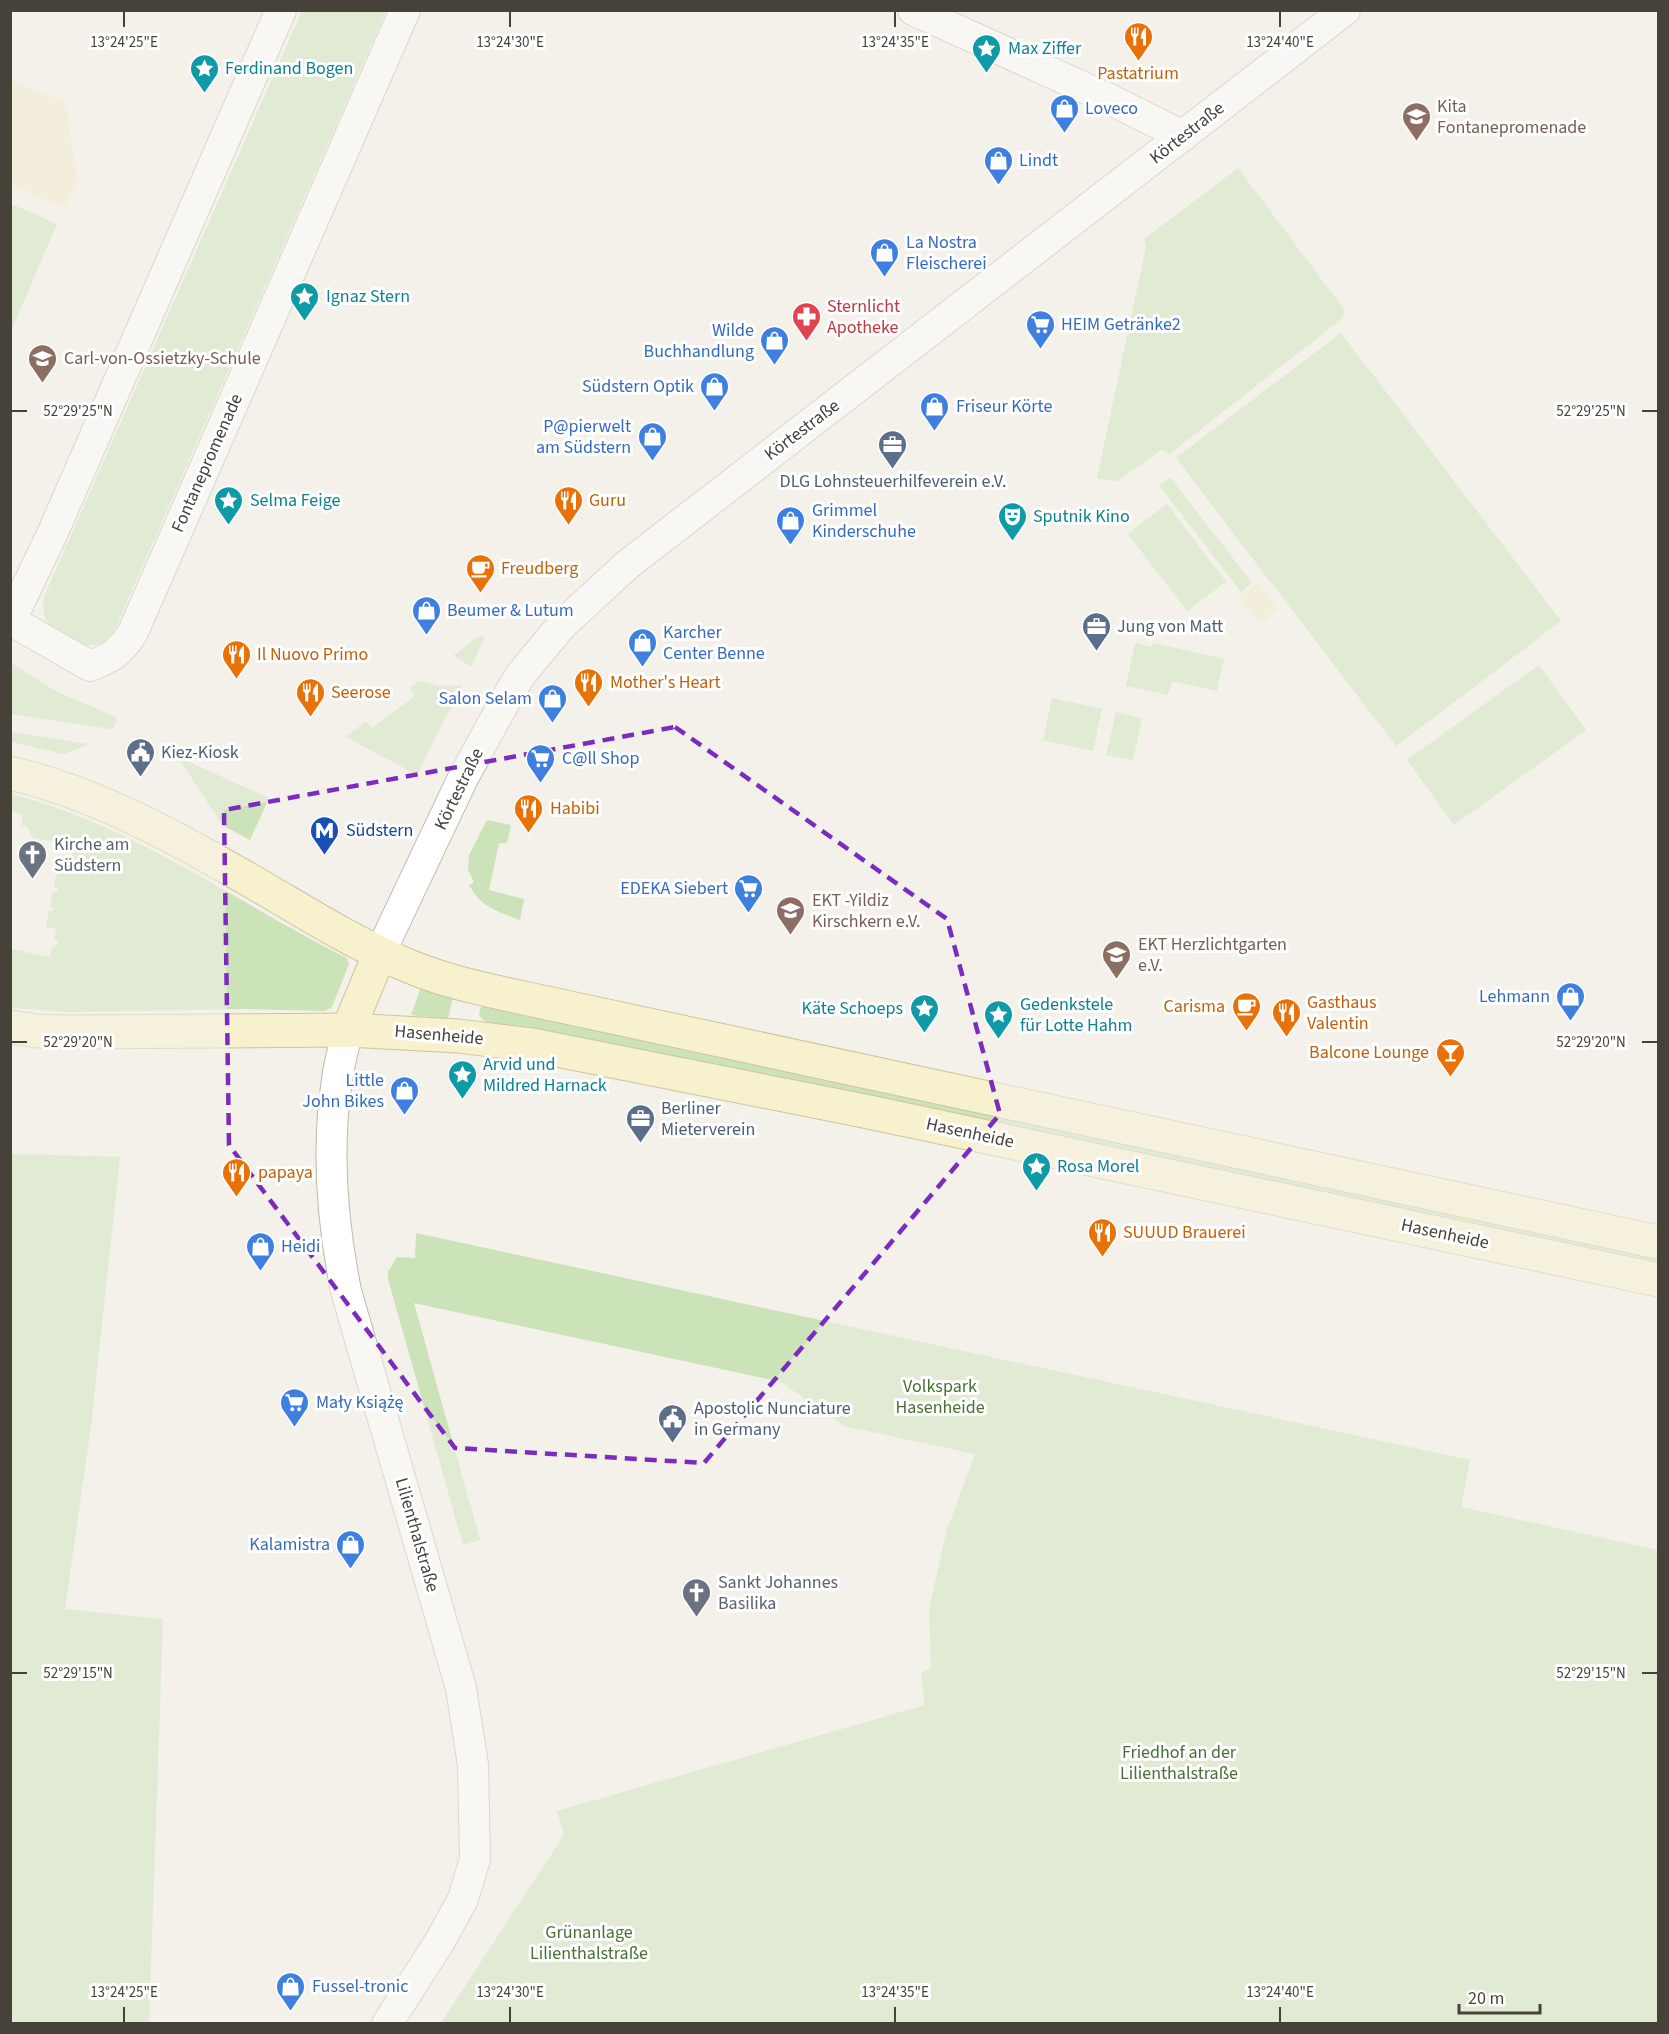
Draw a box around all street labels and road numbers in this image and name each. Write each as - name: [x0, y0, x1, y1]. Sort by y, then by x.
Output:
- street label: Körtestraße: [1144, 96, 1230, 170]
- street label: Fontanepromenade: [165, 390, 249, 536]
- street label: Körtestraße: [759, 393, 845, 467]
- street label: Körtestraße: [428, 744, 490, 834]
- street label: Hasenheide: [393, 1019, 485, 1051]
- street label: Hasenheide: [924, 1111, 1016, 1155]
- street label: Hasenheide: [1399, 1212, 1491, 1256]
- street label: Lilienthalstraße: [389, 1475, 445, 1595]

